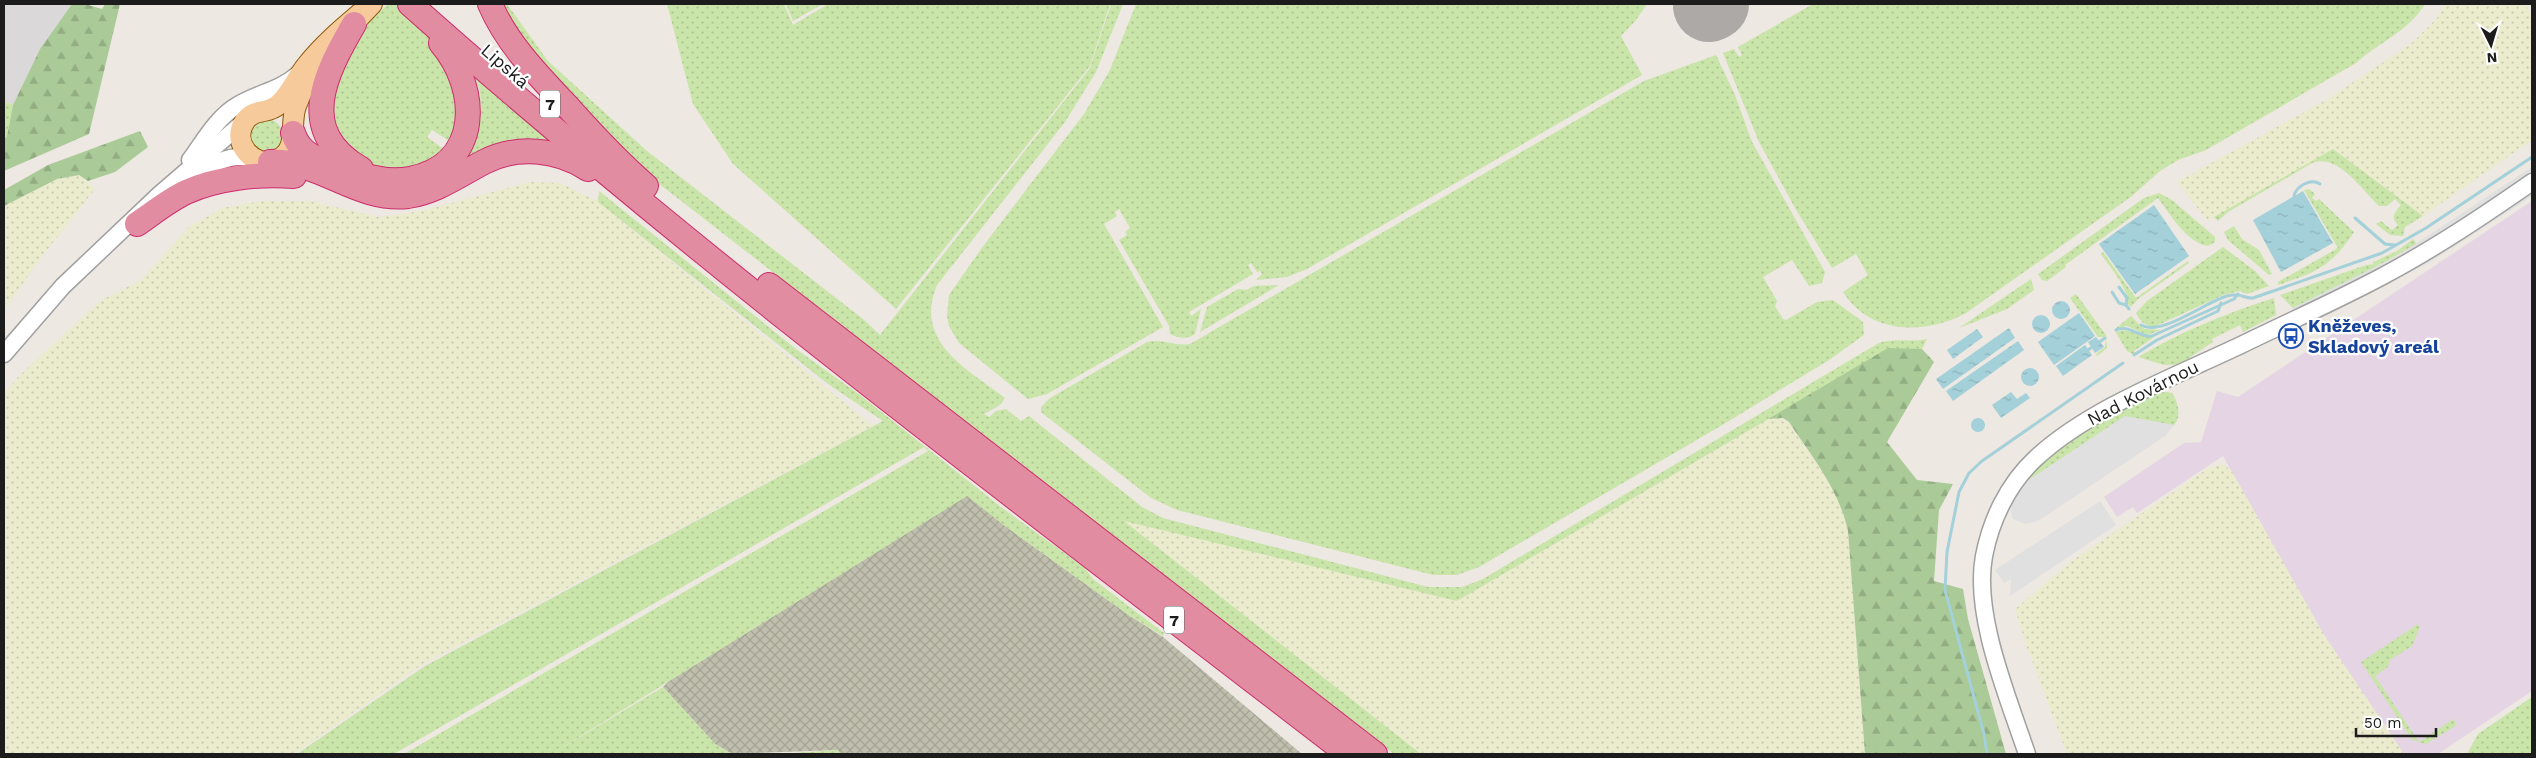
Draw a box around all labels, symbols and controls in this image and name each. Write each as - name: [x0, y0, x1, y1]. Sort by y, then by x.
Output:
- north arrow: [2466, 20, 2516, 70]
- street label: Lipská: [477, 39, 534, 92]
- text: N: [2486, 50, 2498, 66]
- road number: 7: [540, 90, 560, 118]
- place label: Kněževes, Skladový areál: [2308, 315, 2439, 357]
- bus stop icon: Kněževes, Skladový areál: [2278, 323, 2304, 349]
- street label: Nad Kovárnou: [2084, 355, 2202, 430]
- road number: 7: [1164, 606, 1184, 634]
- scale bar: [2356, 706, 2436, 738]
- text: 50 m: [2364, 714, 2401, 732]

